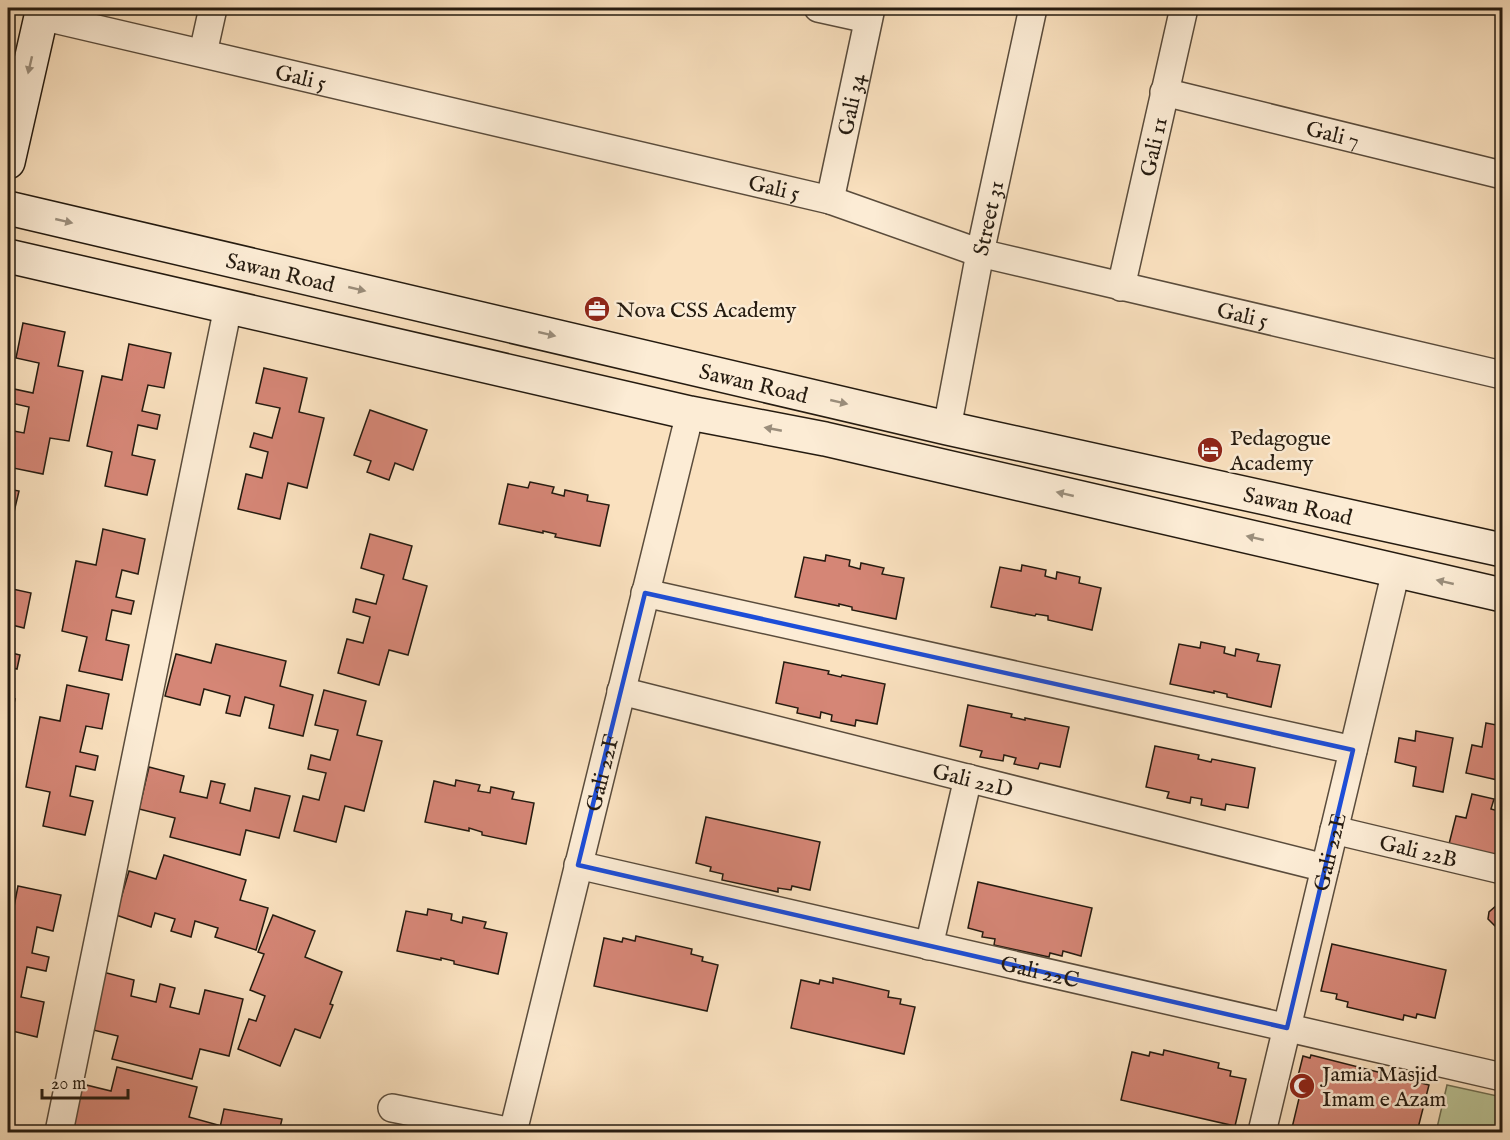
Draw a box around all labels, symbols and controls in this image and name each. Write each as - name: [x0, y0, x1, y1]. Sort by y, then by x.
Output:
- one-way arrow: [24, 55, 34, 74]
- street label: Gali 5: [272, 59, 329, 98]
- street label: Gali 34: [832, 71, 873, 138]
- street label: Gali 11: [1134, 115, 1175, 179]
- street label: Gali 7: [1303, 115, 1362, 155]
- street label: Gali 5: [745, 169, 802, 208]
- street label: Street 31: [968, 178, 1011, 258]
- one-way arrow: [55, 217, 74, 227]
- street label: Sawan Road: [223, 248, 338, 300]
- one-way arrow: [347, 285, 366, 295]
- office icon: Nova CSS Academy: [582, 294, 612, 324]
- place label: Nova CSS Academy: [616, 297, 797, 325]
- street label: Gali 5: [1214, 297, 1271, 336]
- one-way arrow: [537, 329, 556, 339]
- street label: Sawan Road: [696, 358, 811, 411]
- one-way arrow: [829, 398, 848, 407]
- one-way arrow: [763, 424, 782, 433]
- place label: Pedagogue Academy: [1229, 425, 1331, 478]
- hotel icon: Pedagogue Academy: [1195, 435, 1225, 465]
- street label: Sawan Road: [1241, 482, 1355, 533]
- one-way arrow: [1056, 489, 1075, 499]
- one-way arrow: [1246, 533, 1265, 543]
- one-way arrow: [1436, 577, 1455, 586]
- street label: Gali 22F: [580, 732, 626, 815]
- street label: Gali 22D: [929, 758, 1016, 805]
- street label: Gali 22E: [1308, 810, 1354, 894]
- street label: Gali 22B: [1377, 829, 1460, 875]
- street label: Gali 22C: [997, 950, 1082, 996]
- place label: Jamia Masjid Imam e Azam: [1319, 1061, 1446, 1114]
- scale bar: [42, 1062, 128, 1100]
- mosque icon: Jamia Masjid Imam e Azam: [1287, 1071, 1317, 1101]
- text: 20 m: [51, 1073, 86, 1096]

